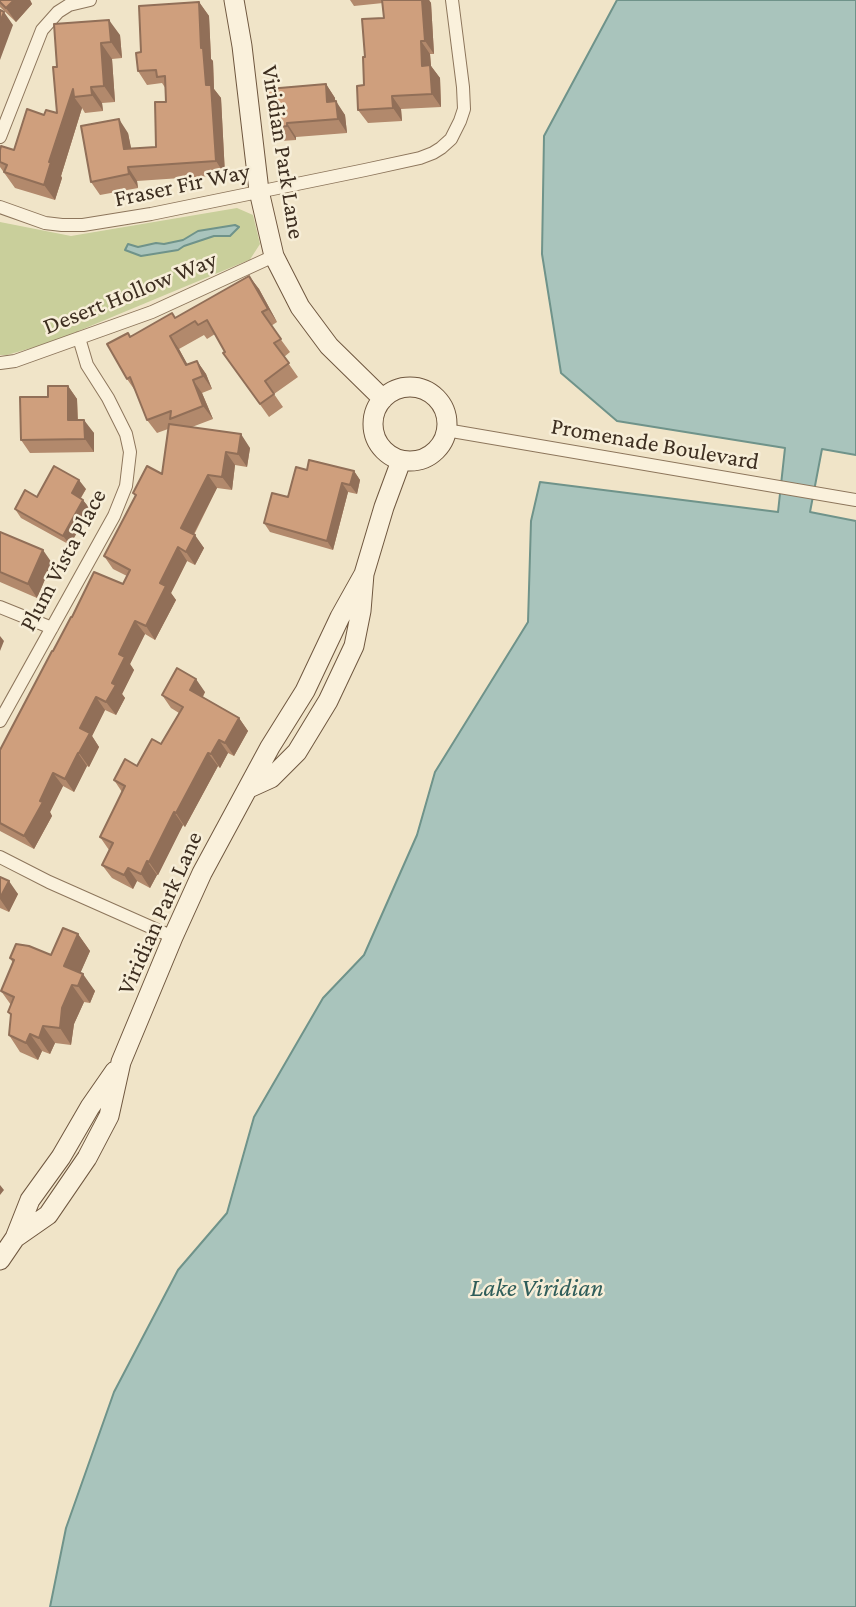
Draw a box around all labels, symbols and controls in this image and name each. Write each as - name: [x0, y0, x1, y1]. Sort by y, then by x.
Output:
- street label: Viridian Park Lane: [255, 63, 311, 241]
- street label: Fraser Fir Way: [112, 157, 252, 213]
- street label: Desert Hollow Way: [39, 245, 221, 341]
- street label: Promenade Boulevard: [549, 412, 761, 476]
- street label: Plum Vista Place: [13, 484, 113, 636]
- street label: Viridian Park Lane: [111, 827, 209, 999]
- water label: Lake Viridian: [470, 1272, 604, 1304]

